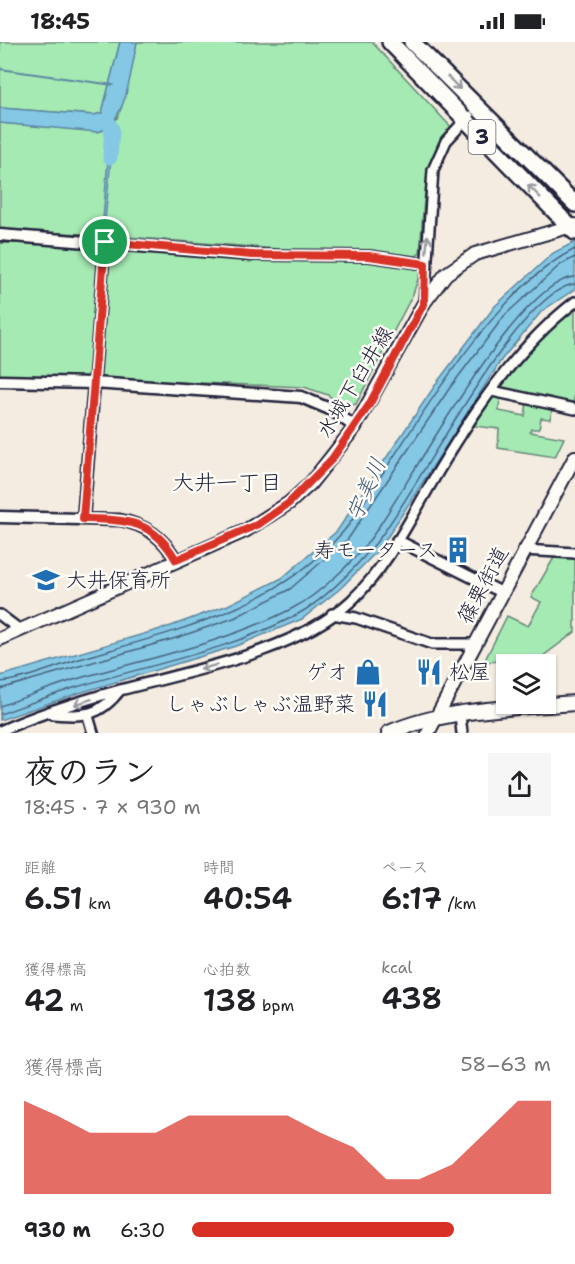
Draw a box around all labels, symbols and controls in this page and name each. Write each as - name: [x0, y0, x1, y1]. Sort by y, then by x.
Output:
- text: 18:45: [30, 7, 90, 36]
- one-way arrow: [446, 76, 461, 91]
- road number: 3: [468, 120, 496, 154]
- one-way arrow: [527, 183, 541, 198]
- pin: [79, 216, 130, 267]
- icon: arrive: [88, 225, 121, 258]
- one-way arrow: [422, 235, 433, 255]
- street label: 水城下臼井線: [311, 321, 399, 443]
- water label: 宇美川: [339, 453, 393, 525]
- district label: 大井一丁目: [172, 468, 282, 497]
- building icon: 寿モータース: [443, 535, 473, 565]
- place label: 寿モータース: [314, 536, 438, 564]
- street label: 篠栗街道: [451, 541, 515, 629]
- school or university icon: 大井保育所: [31, 565, 61, 595]
- place label: 大井保育所: [66, 566, 171, 594]
- map controls: [496, 654, 556, 714]
- button: layers: [496, 654, 556, 714]
- shop icon: ゲオ: [353, 657, 383, 687]
- restaurant icon: 松屋: [414, 657, 444, 687]
- place label: ゲオ: [306, 658, 348, 686]
- place label: 松屋: [449, 658, 491, 686]
- one-way arrow: [200, 662, 219, 673]
- restaurant icon: しゃぶしゃぶ温野菜: [360, 689, 390, 719]
- place label: しゃぶしゃぶ温野菜: [166, 690, 355, 718]
- one-way arrow: [74, 697, 93, 708]
- text: 夜のラン: [24, 749, 156, 794]
- button: share: [488, 753, 551, 816]
- text: 18:45 · 7 × 930 m: [24, 794, 201, 820]
- text: 距離: [24, 857, 56, 878]
- text: 時間: [203, 857, 235, 878]
- text: ペース: [381, 857, 428, 878]
- text: 6.51: [24, 878, 83, 919]
- text: 40:54: [203, 878, 292, 919]
- text: 6:17: [381, 878, 442, 919]
- text: km: [83, 893, 111, 914]
- text: /km: [442, 893, 476, 914]
- text: kcal: [381, 957, 412, 978]
- text: 獲得標高: [24, 959, 88, 980]
- text: 心拍数: [203, 959, 251, 980]
- text: 438: [381, 978, 442, 1019]
- text: 42: [24, 980, 64, 1021]
- text: 138: [203, 980, 257, 1021]
- text: m: [64, 995, 83, 1016]
- text: bpm: [257, 995, 294, 1016]
- text: 58–63 m: [460, 1051, 551, 1077]
- text: 獲得標高: [24, 1054, 104, 1080]
- text: 930 m: [24, 1217, 91, 1243]
- text: 6:30: [120, 1217, 165, 1243]

